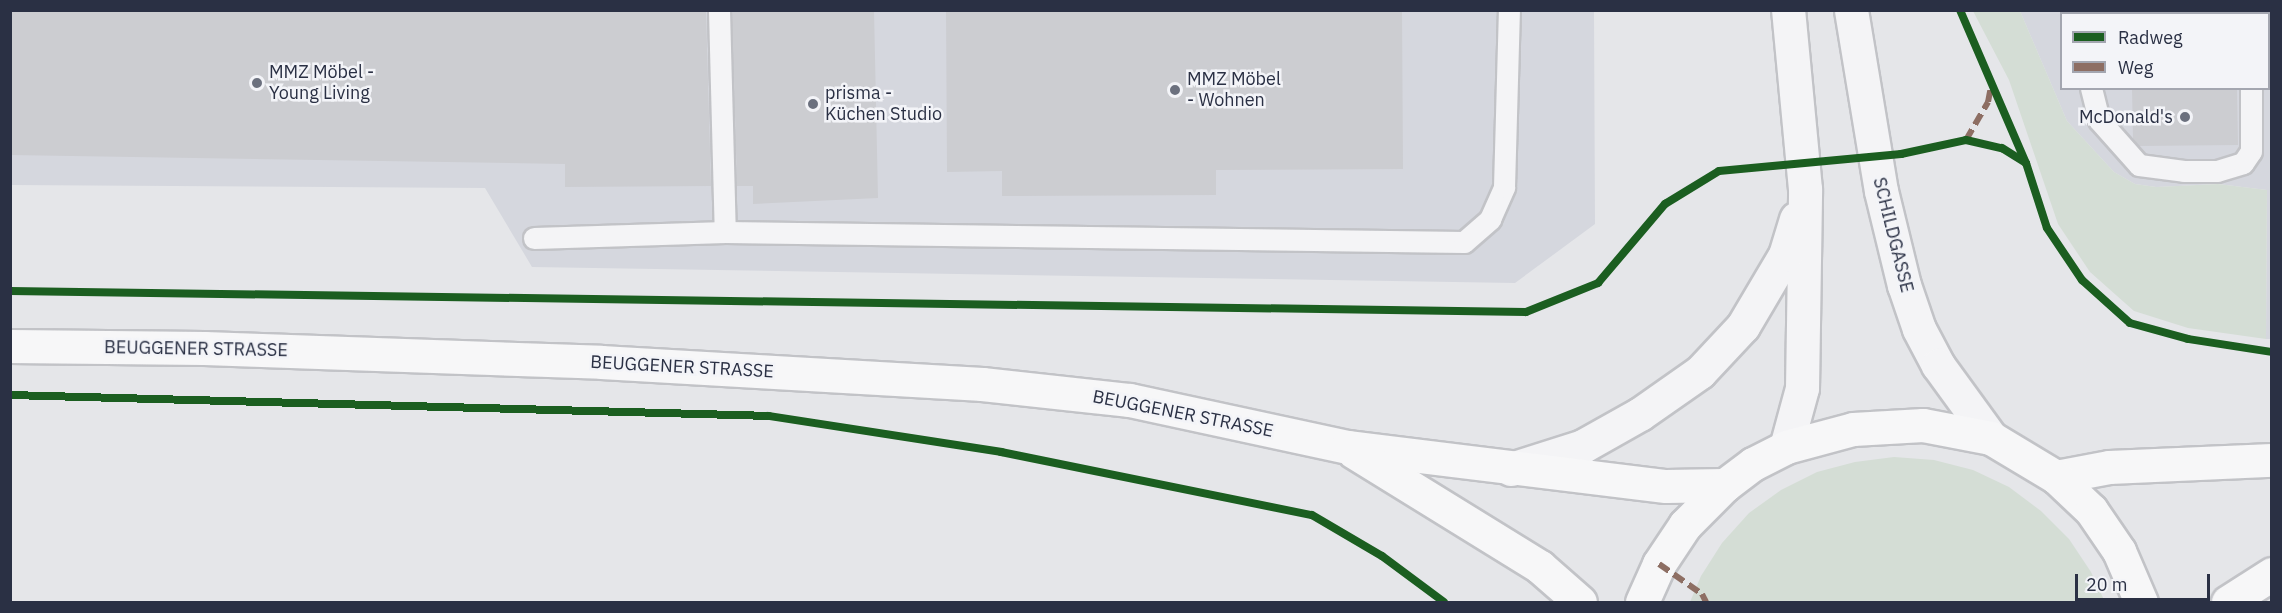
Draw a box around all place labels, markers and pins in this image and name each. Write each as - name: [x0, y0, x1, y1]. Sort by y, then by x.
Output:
- place label: MMZ Möbel - Young Living: [269, 62, 374, 104]
- place label: MMZ Möbel - Wohnen: [1187, 69, 1281, 112]
- marker: MMZ Möbel - Young Living: [250, 76, 264, 90]
- place label: prisma - Küchen Studio: [825, 83, 942, 125]
- marker: MMZ Möbel - Wohnen: [1168, 83, 1182, 97]
- marker: prisma - Küchen Studio: [806, 97, 820, 111]
- place label: McDonald's: [2079, 106, 2173, 128]
- marker: McDonald's: [2178, 110, 2192, 124]

